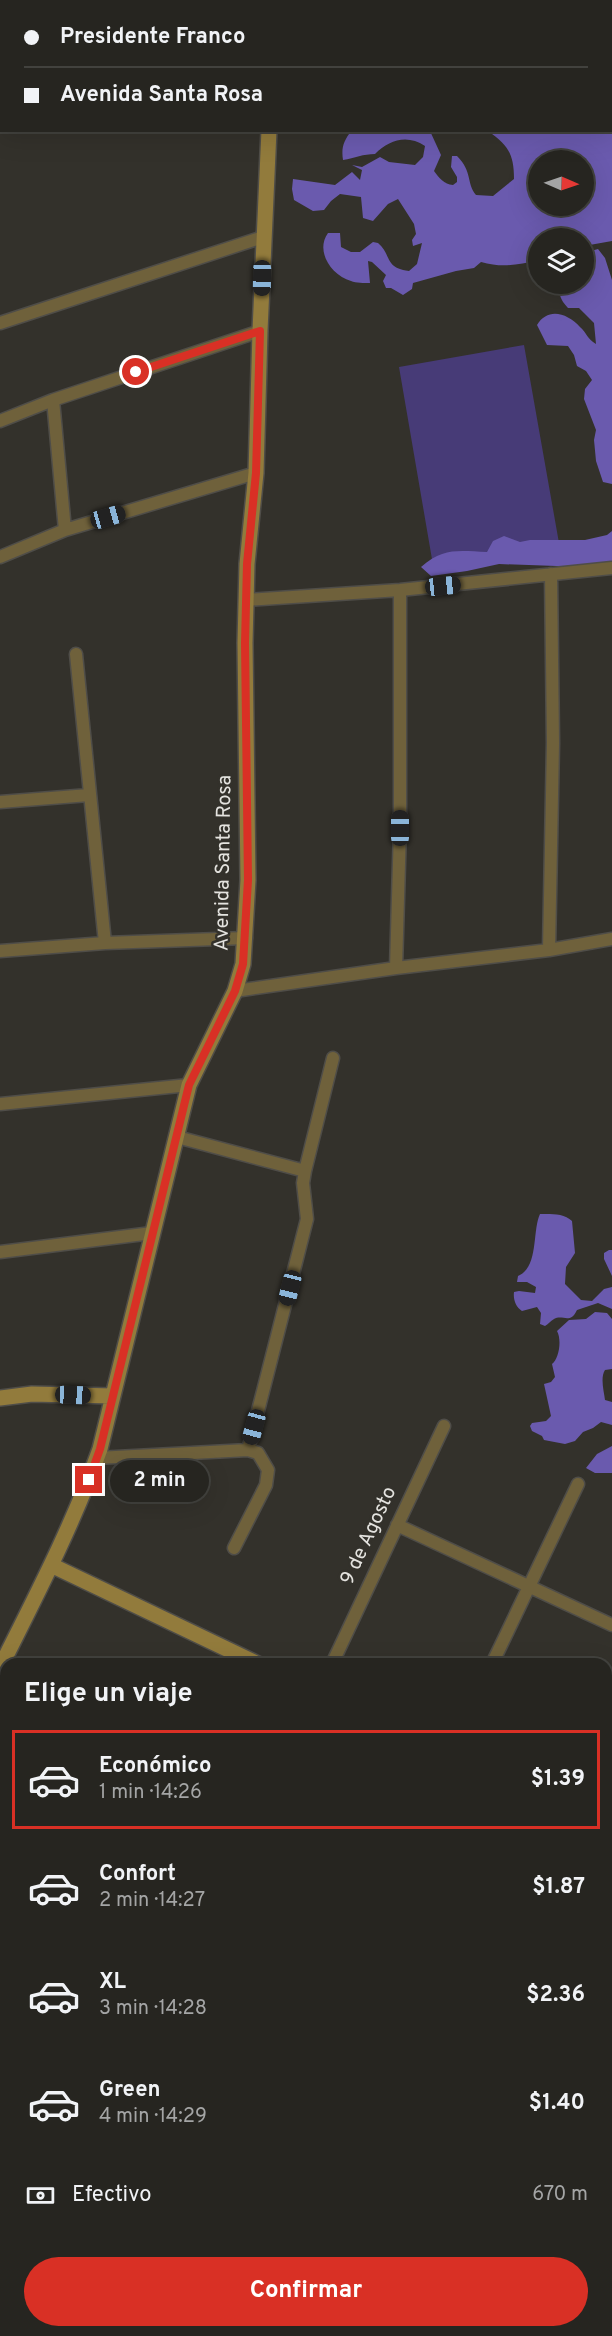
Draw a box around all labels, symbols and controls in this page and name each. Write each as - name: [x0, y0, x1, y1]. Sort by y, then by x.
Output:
- text: Presidente Franco: [60, 24, 245, 51]
- text: Avenida Santa Rosa: [60, 82, 263, 109]
- north arrow: [528, 150, 594, 216]
- map controls: [528, 150, 594, 294]
- button: layers: [528, 228, 594, 294]
- car: [253, 260, 271, 296]
- route start: [122, 358, 149, 385]
- car: [88, 503, 128, 531]
- car: [424, 575, 462, 597]
- street label: Avenida Santa Rosa: [209, 775, 239, 951]
- car: [391, 810, 409, 846]
- car: [277, 1268, 303, 1308]
- car: [55, 1385, 91, 1405]
- car: [241, 1407, 267, 1447]
- callout: 2 min: [110, 1459, 209, 1501]
- route end: [75, 1466, 102, 1493]
- text: 2 min: [133, 1468, 186, 1494]
- street label: 9 de Agosto: [335, 1483, 403, 1589]
- text: Elige un viaje: [24, 1677, 193, 1711]
- icon: car: [27, 1753, 81, 1807]
- text: Económico: [99, 1753, 212, 1780]
- text: $1.39: [531, 1766, 585, 1793]
- text: 1 min · 14:26: [99, 1780, 202, 1806]
- icon: car: [27, 1861, 81, 1915]
- text: Confort: [99, 1861, 176, 1888]
- text: $1.87: [532, 1874, 585, 1901]
- text: 2 min · 14:27: [99, 1888, 205, 1914]
- icon: car: [27, 1969, 81, 2023]
- text: XL: [99, 1969, 126, 1996]
- text: $2.36: [526, 1982, 585, 2009]
- text: 3 min · 14:28: [99, 1996, 207, 2022]
- icon: car: [27, 2077, 81, 2131]
- text: Green: [99, 2077, 161, 2104]
- text: $1.40: [529, 2090, 585, 2117]
- text: 4 min · 14:29: [99, 2104, 207, 2130]
- icon: cash: [24, 2179, 57, 2212]
- text: Efectivo: [72, 2182, 152, 2209]
- text: 670 m: [532, 2182, 588, 2208]
- button: Confirmar: [24, 2257, 588, 2326]

